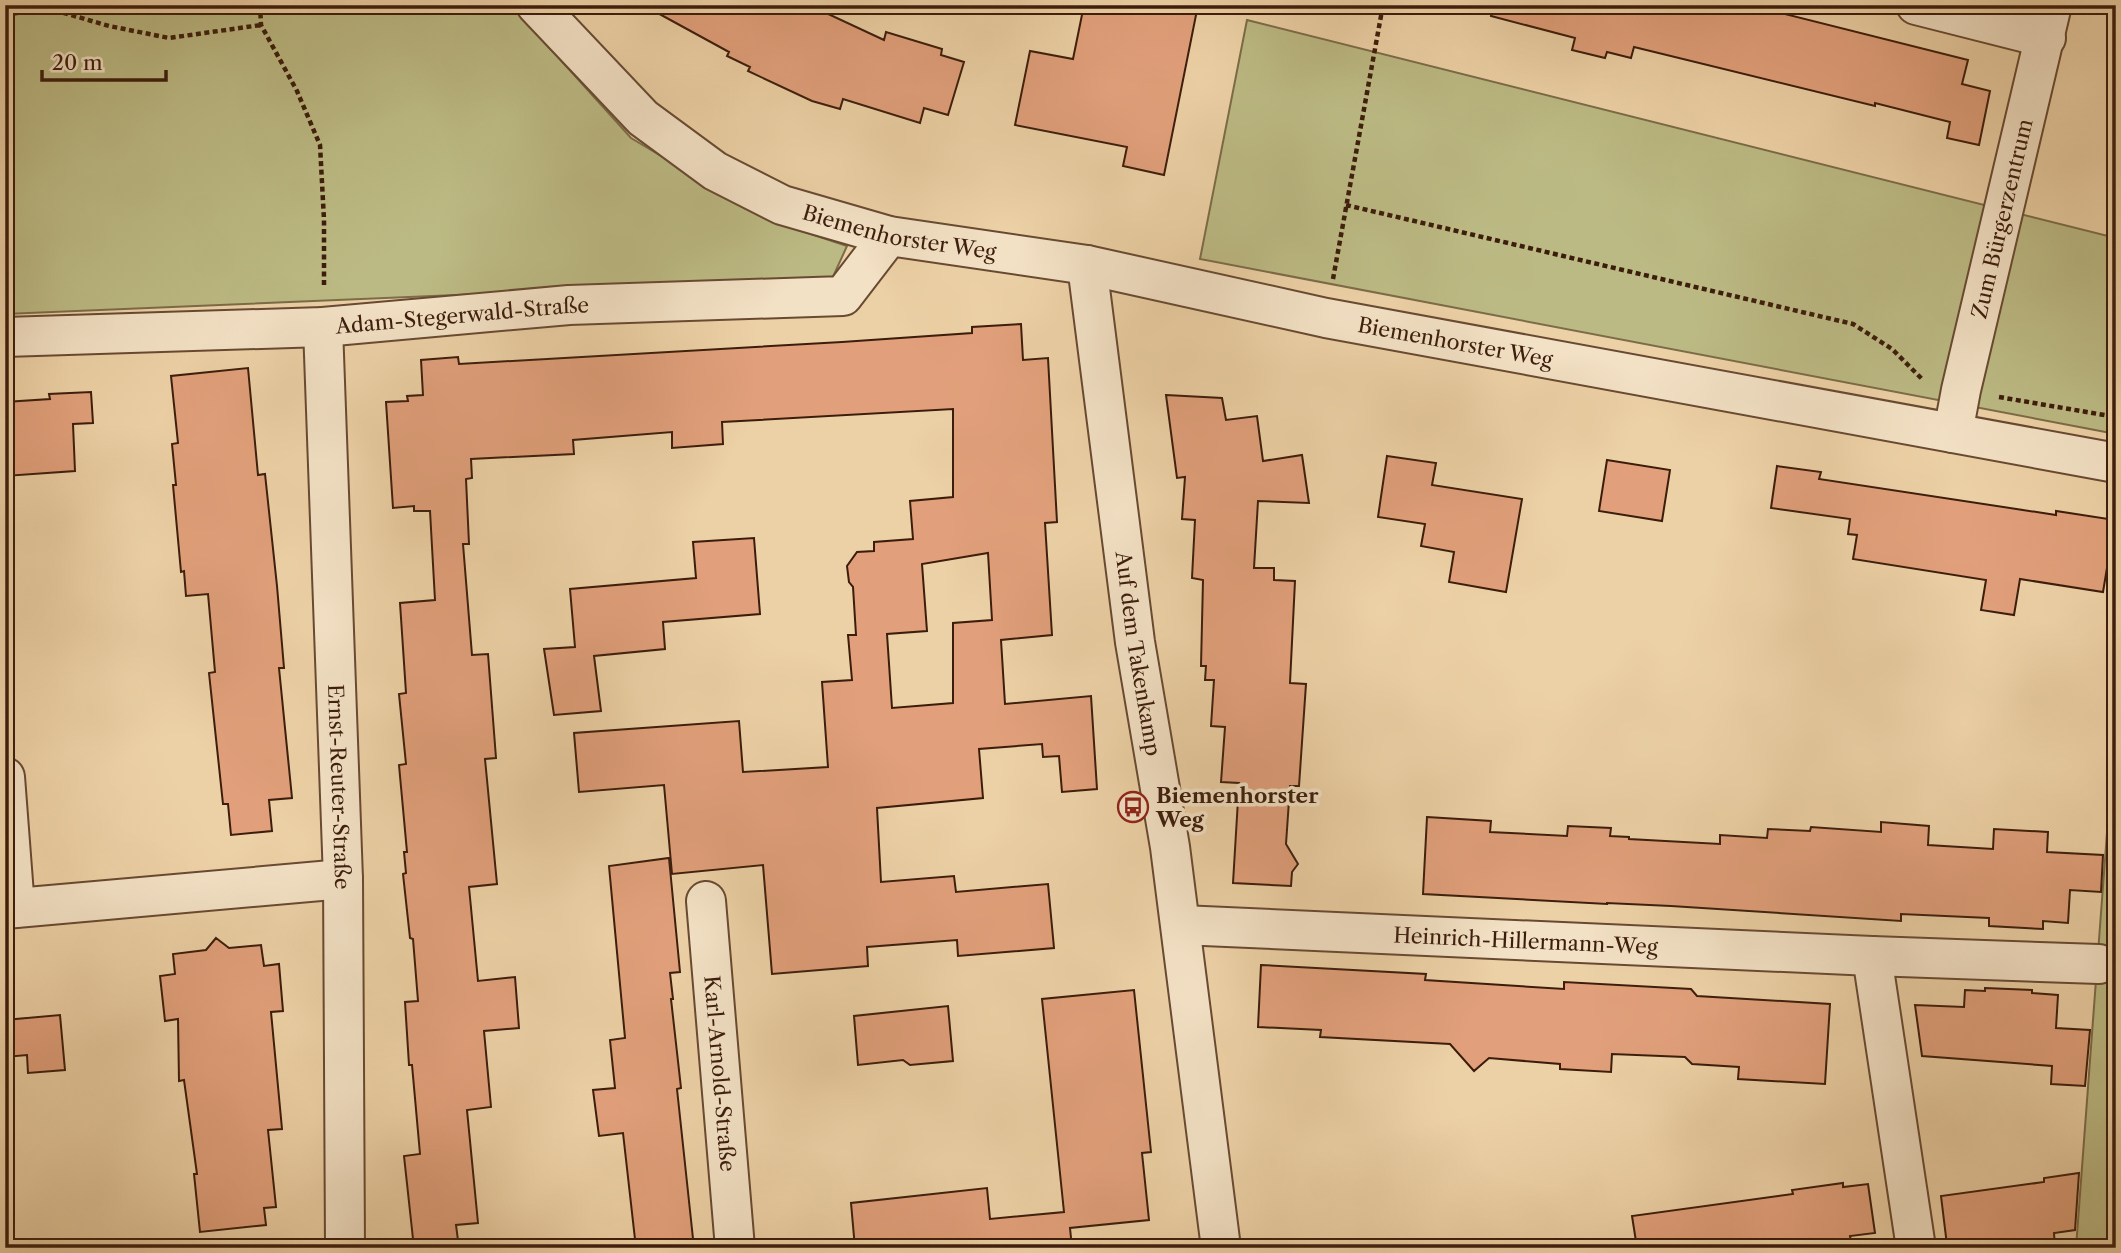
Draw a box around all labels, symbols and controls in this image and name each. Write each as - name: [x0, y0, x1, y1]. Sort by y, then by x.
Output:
- scale bar: [42, 38, 166, 82]
- text: 20 m: [52, 50, 103, 75]
- street label: Zum Bürgerzentrum: [1966, 116, 2037, 321]
- street label: Biemenhorster Weg: [800, 199, 999, 264]
- street label: Adam-Stegerwald-Straße: [333, 292, 590, 338]
- street label: Biemenhorster Weg: [1356, 312, 1556, 372]
- street label: Auf dem Takenkamp: [1111, 549, 1167, 758]
- street label: Ernst-Reuter-Straße: [323, 684, 356, 889]
- place label: Biemenhorster Weg: [1155, 783, 1319, 832]
- bus stop icon: Biemenhorster Weg: [1116, 790, 1150, 824]
- street label: Heinrich-Hillermann-Weg: [1393, 922, 1659, 959]
- street label: Karl-Arnold-Straße: [700, 974, 741, 1173]

